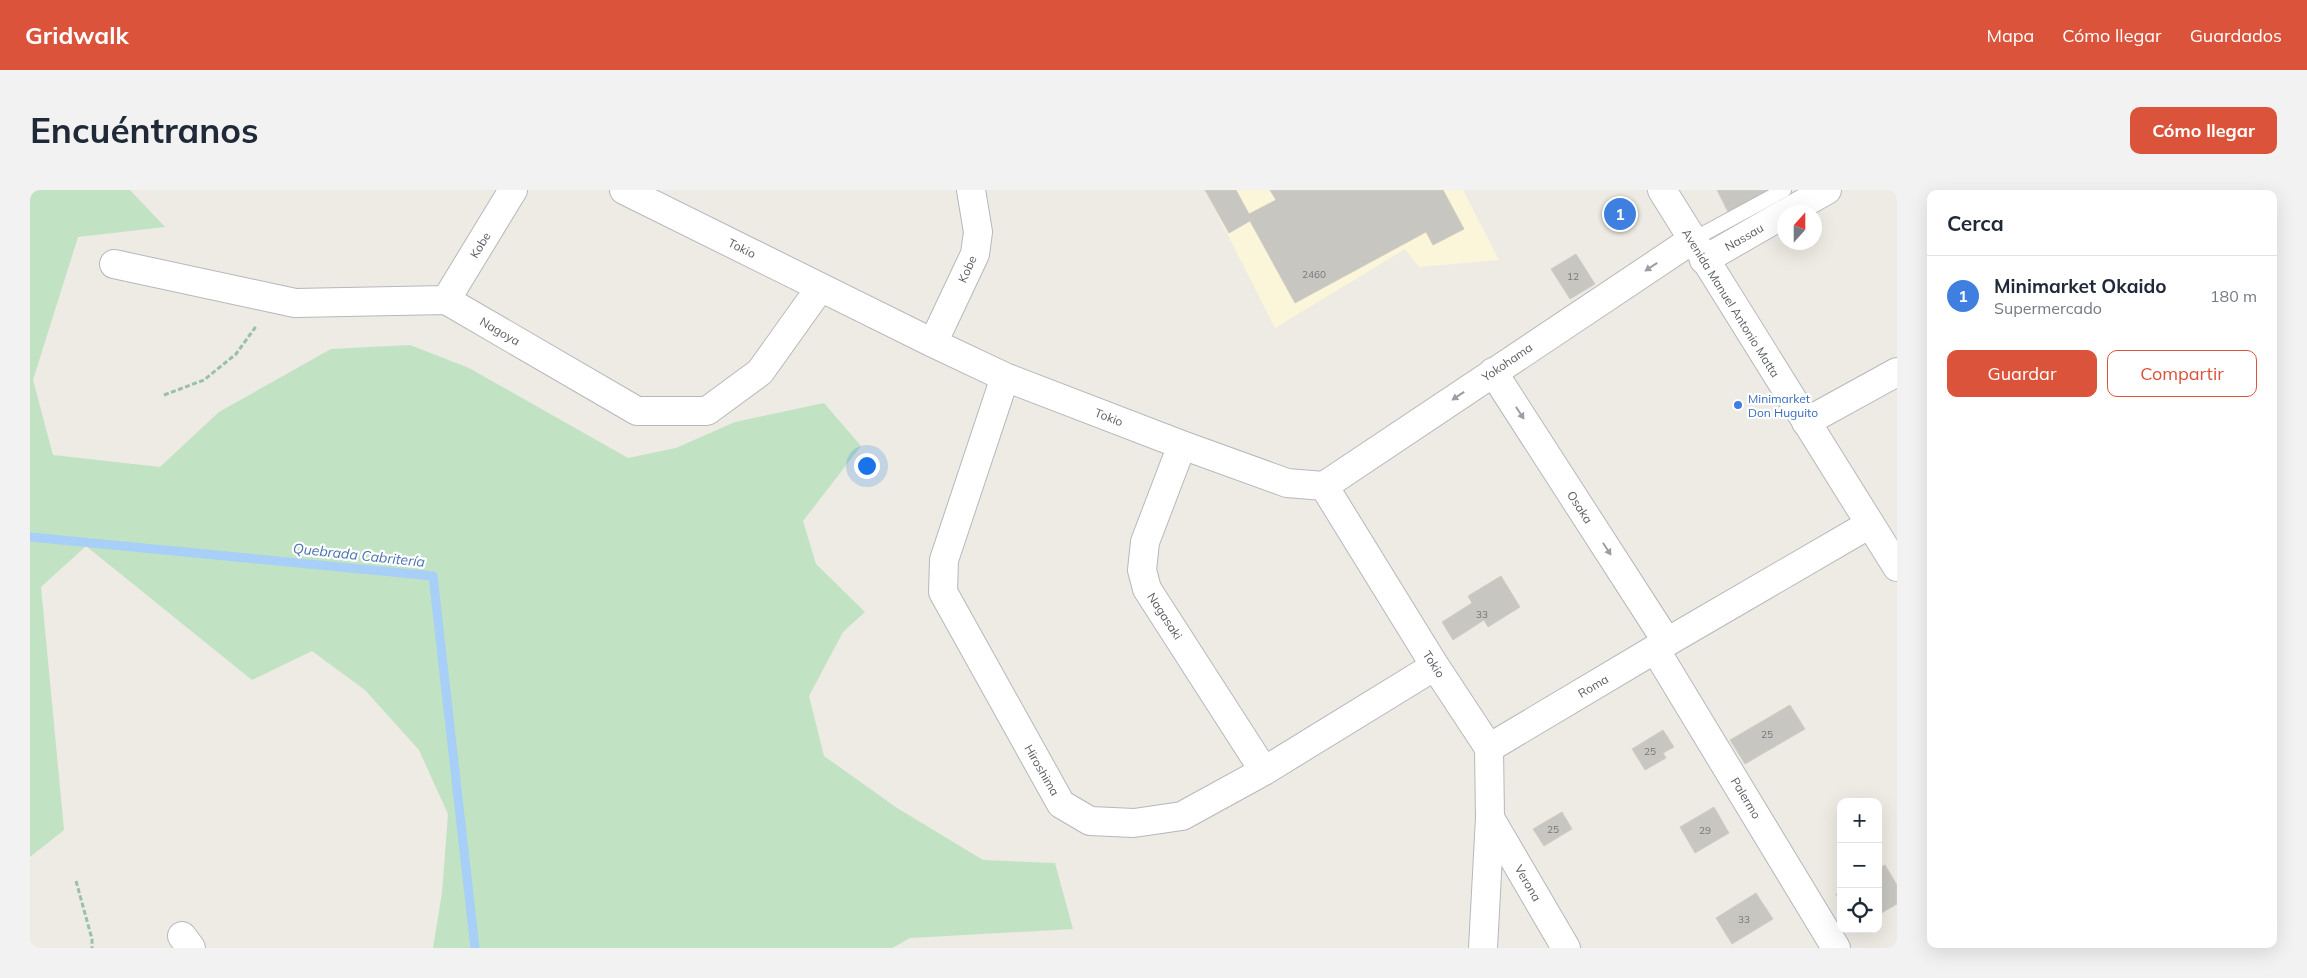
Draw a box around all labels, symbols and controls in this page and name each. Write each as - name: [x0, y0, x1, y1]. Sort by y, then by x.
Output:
- text: Gridwalk: [25, 20, 129, 50]
- text: Mapa: [1986, 24, 2034, 47]
- text: Cómo llegar: [2062, 24, 2162, 47]
- text: Guardados: [2190, 24, 2282, 47]
- button: Cómo llegar: [2130, 107, 2277, 154]
- text: Encuéntranos: [30, 108, 259, 152]
- pin: 1: [1604, 195, 1636, 233]
- north arrow: [1777, 205, 1822, 250]
- text: Cerca: [1947, 210, 2004, 236]
- street label: Nassau: [1722, 220, 1766, 254]
- street label: Avenida Manuel Antonio Matta: [1679, 226, 1783, 380]
- street label: Kobe: [466, 229, 494, 261]
- street label: Tokio: [726, 235, 758, 261]
- street label: Kobe: [954, 253, 980, 285]
- one-way arrow: [1644, 262, 1658, 272]
- house number: 2460: [1302, 268, 1326, 281]
- house number: 12: [1567, 270, 1579, 283]
- text: Minimarket Okaido: [1994, 274, 2166, 298]
- text: 1: [1958, 286, 1968, 306]
- text: 180 m: [2210, 286, 2257, 306]
- text: Supermercado: [1994, 298, 2102, 318]
- street label: Nagoya: [477, 314, 523, 348]
- street label: Yokohama: [1478, 340, 1535, 385]
- button: Guardar: [1947, 350, 2097, 397]
- button: Compartir: [2107, 350, 2257, 397]
- one-way arrow: [1451, 391, 1464, 401]
- place label: Minimarket Don Huguito: [1748, 391, 1818, 420]
- marker: Minimarket Don Huguito: [1732, 399, 1744, 411]
- street label: Tokio: [1093, 405, 1125, 429]
- one-way arrow: [1515, 406, 1524, 419]
- your location: [854, 453, 880, 479]
- street label: Osaka: [1564, 488, 1596, 526]
- water label: Quebrada Cabritería: [292, 539, 426, 571]
- one-way arrow: [1603, 543, 1612, 556]
- street label: Nagasaki: [1144, 590, 1186, 642]
- house number: 33: [1476, 608, 1488, 621]
- street label: Tokio: [1420, 648, 1448, 680]
- street label: Roma: [1575, 671, 1611, 701]
- house number: 25: [1761, 728, 1773, 741]
- street label: Hiroshima: [1021, 742, 1063, 798]
- house number: 25: [1644, 745, 1656, 758]
- street label: Palermo: [1728, 774, 1764, 822]
- map controls: [1837, 798, 1882, 933]
- button: +: [1837, 798, 1882, 843]
- house number: 25: [1547, 823, 1559, 836]
- house number: 29: [1699, 824, 1711, 837]
- button: −: [1837, 843, 1882, 888]
- street label: Verona: [1512, 862, 1544, 904]
- button: locate: [1837, 888, 1882, 933]
- house number: 33: [1738, 913, 1750, 926]

